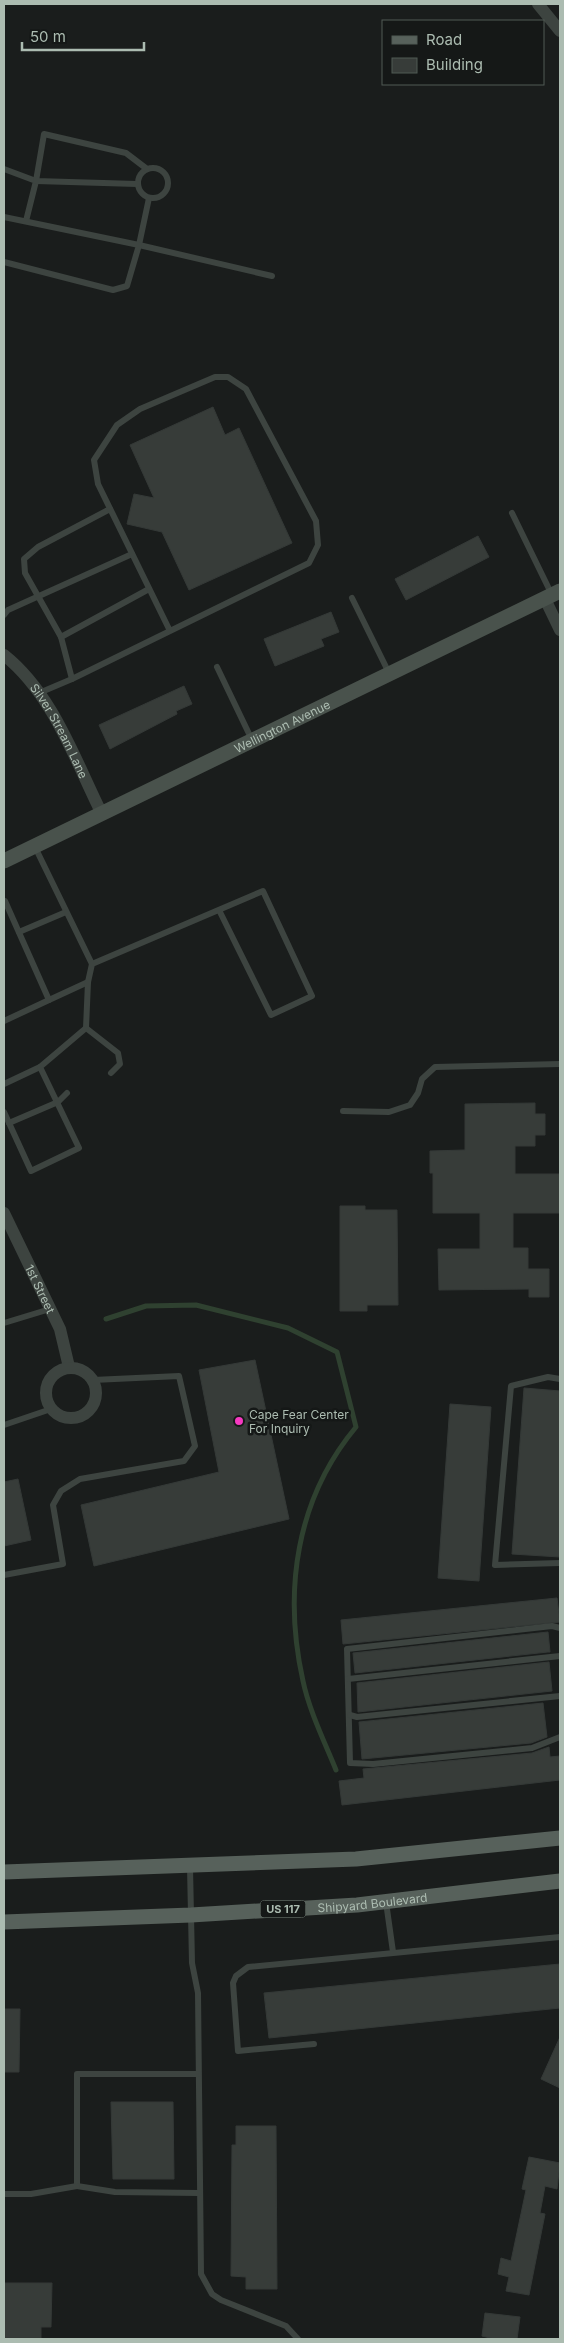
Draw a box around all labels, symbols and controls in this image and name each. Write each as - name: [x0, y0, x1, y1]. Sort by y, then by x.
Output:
- scale bar: [22, 20, 145, 52]
- legend: [382, 20, 544, 85]
- text: 50 m: [30, 27, 66, 46]
- text: Road: [426, 30, 462, 49]
- text: Building: [426, 55, 483, 74]
- street label: Silver Stream Lane: [27, 680, 92, 781]
- street label: Wellington Avenue: [231, 696, 332, 756]
- street label: 1st Street: [22, 1262, 59, 1316]
- place label: Cape Fear Center For Inquiry: [249, 1407, 349, 1436]
- marker: Cape Fear Center For Inquiry: [233, 1415, 245, 1427]
- street label: Shipyard Boulevard: [317, 1889, 428, 1915]
- road number: US 117: [260, 1900, 306, 1918]

